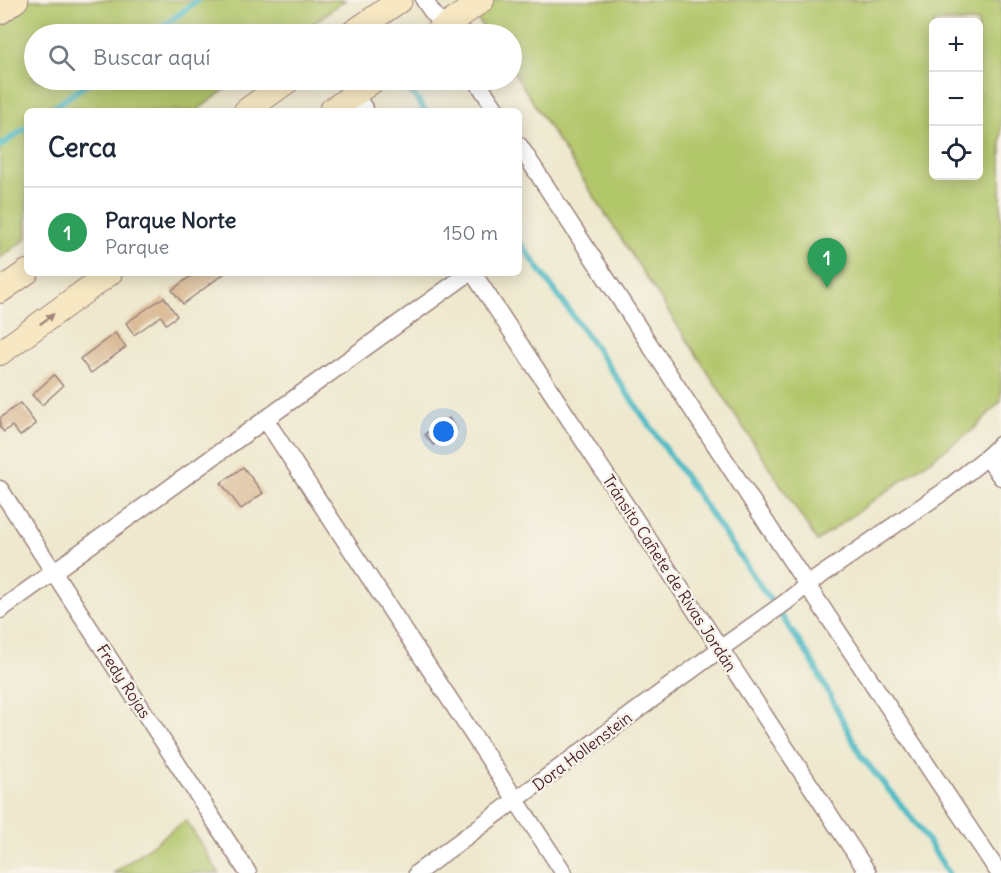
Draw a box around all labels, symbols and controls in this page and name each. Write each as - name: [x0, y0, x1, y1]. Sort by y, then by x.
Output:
- map controls: [929, 18, 983, 180]
- button: +: [929, 18, 983, 72]
- search box: [24, 24, 522, 90]
- icon: search: [45, 41, 78, 74]
- text: Buscar aquí: [93, 43, 210, 71]
- button: −: [929, 72, 983, 126]
- button: locate: [929, 126, 983, 180]
- text: Cerca: [48, 131, 117, 164]
- text: Parque Norte: [105, 206, 236, 234]
- text: 1: [64, 220, 71, 245]
- text: 150 m: [443, 220, 498, 245]
- text: Parque: [105, 234, 169, 259]
- pin: 1: [808, 238, 846, 288]
- one-way arrow: [40, 313, 55, 325]
- your location: [429, 417, 458, 446]
- street label: Tránsito Cañete de Rivas Jordán: [599, 471, 741, 675]
- street label: Fredy Rojas: [93, 640, 155, 722]
- street label: Dora Hollenstein: [528, 707, 636, 795]

